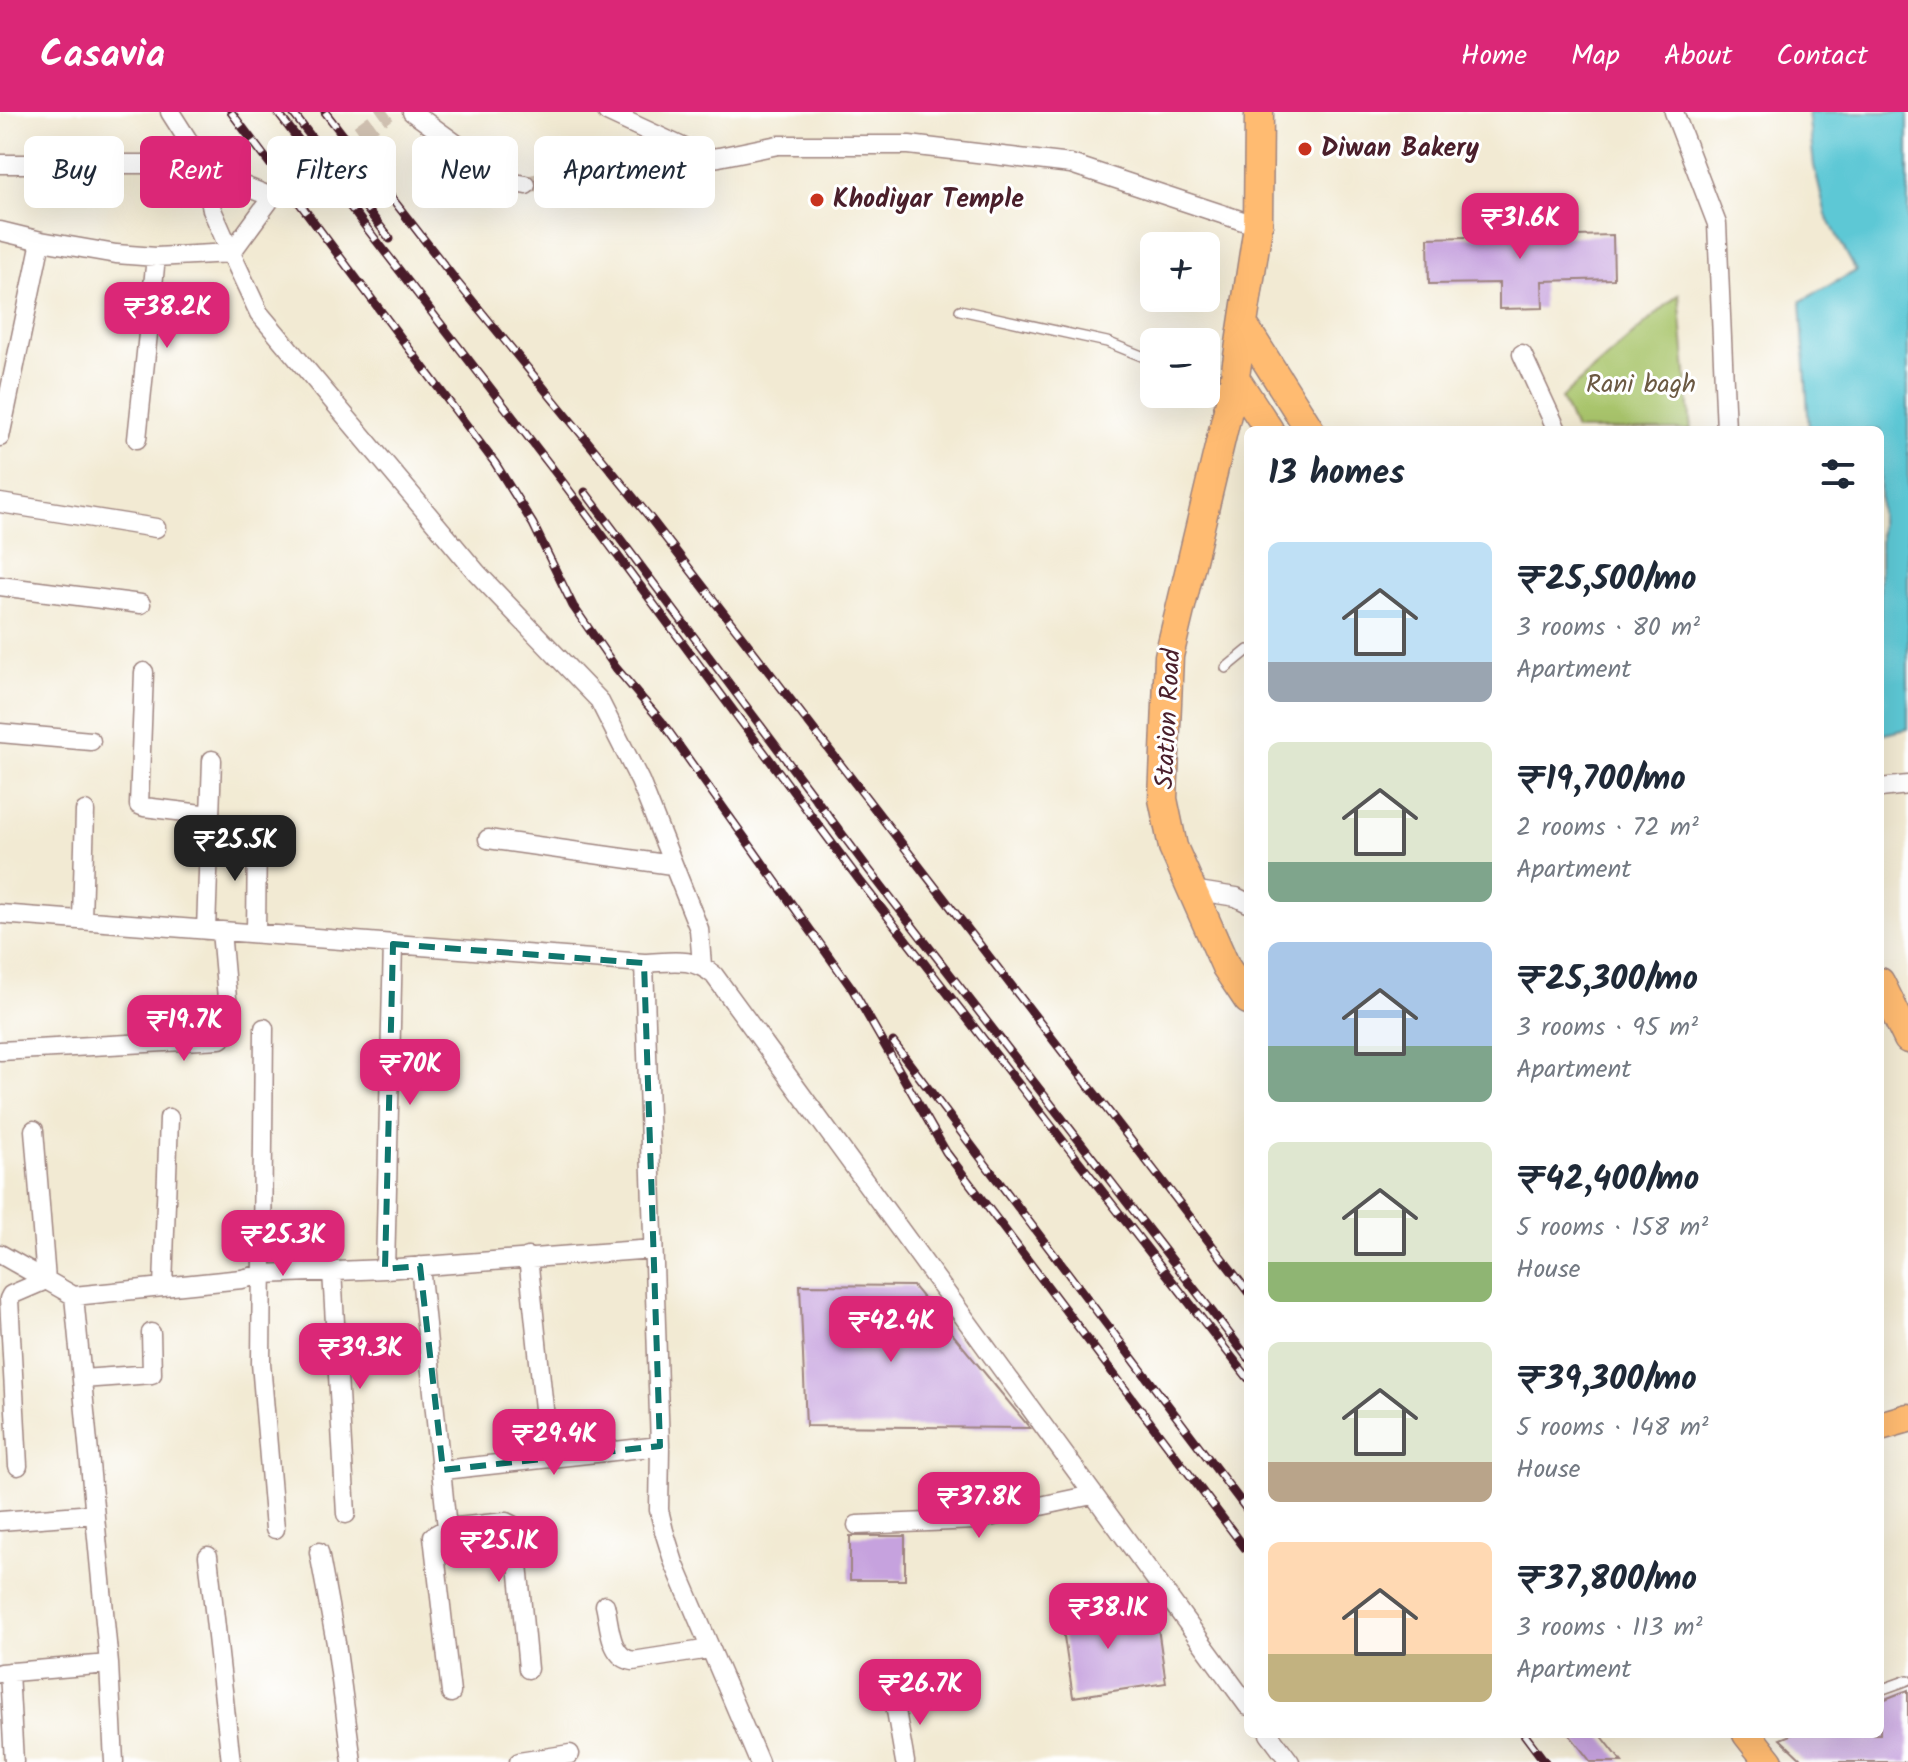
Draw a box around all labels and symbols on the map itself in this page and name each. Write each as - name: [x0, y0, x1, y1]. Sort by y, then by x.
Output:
- place label: Diwan Bakery: [1321, 128, 1480, 170]
- marker: Diwan Bakery: [1296, 140, 1314, 158]
- place label: Khodiyar Temple: [833, 179, 1024, 221]
- marker: Khodiyar Temple: [808, 191, 826, 209]
- pin: ₹31.6K: [1455, 193, 1585, 261]
- pin: ₹38.2K: [102, 282, 232, 350]
- park label: Rani bagh: [1586, 364, 1696, 406]
- street label: Station Road: [1144, 647, 1194, 790]
- pin: ₹25.5K: [170, 815, 300, 883]
- pin: ₹19.7K: [119, 995, 249, 1063]
- pin: ₹70K: [363, 1039, 457, 1107]
- pin: ₹25.3K: [218, 1210, 348, 1278]
- pin: ₹42.4K: [826, 1296, 956, 1364]
- pin: ₹39.3K: [295, 1323, 425, 1391]
- pin: ₹29.4K: [489, 1409, 619, 1477]
- pin: ₹37.8K: [914, 1472, 1044, 1540]
- pin: ₹25.1K: [434, 1516, 564, 1584]
- pin: ₹38.1K: [1043, 1583, 1173, 1651]
- pin: ₹26.7K: [855, 1659, 985, 1727]

